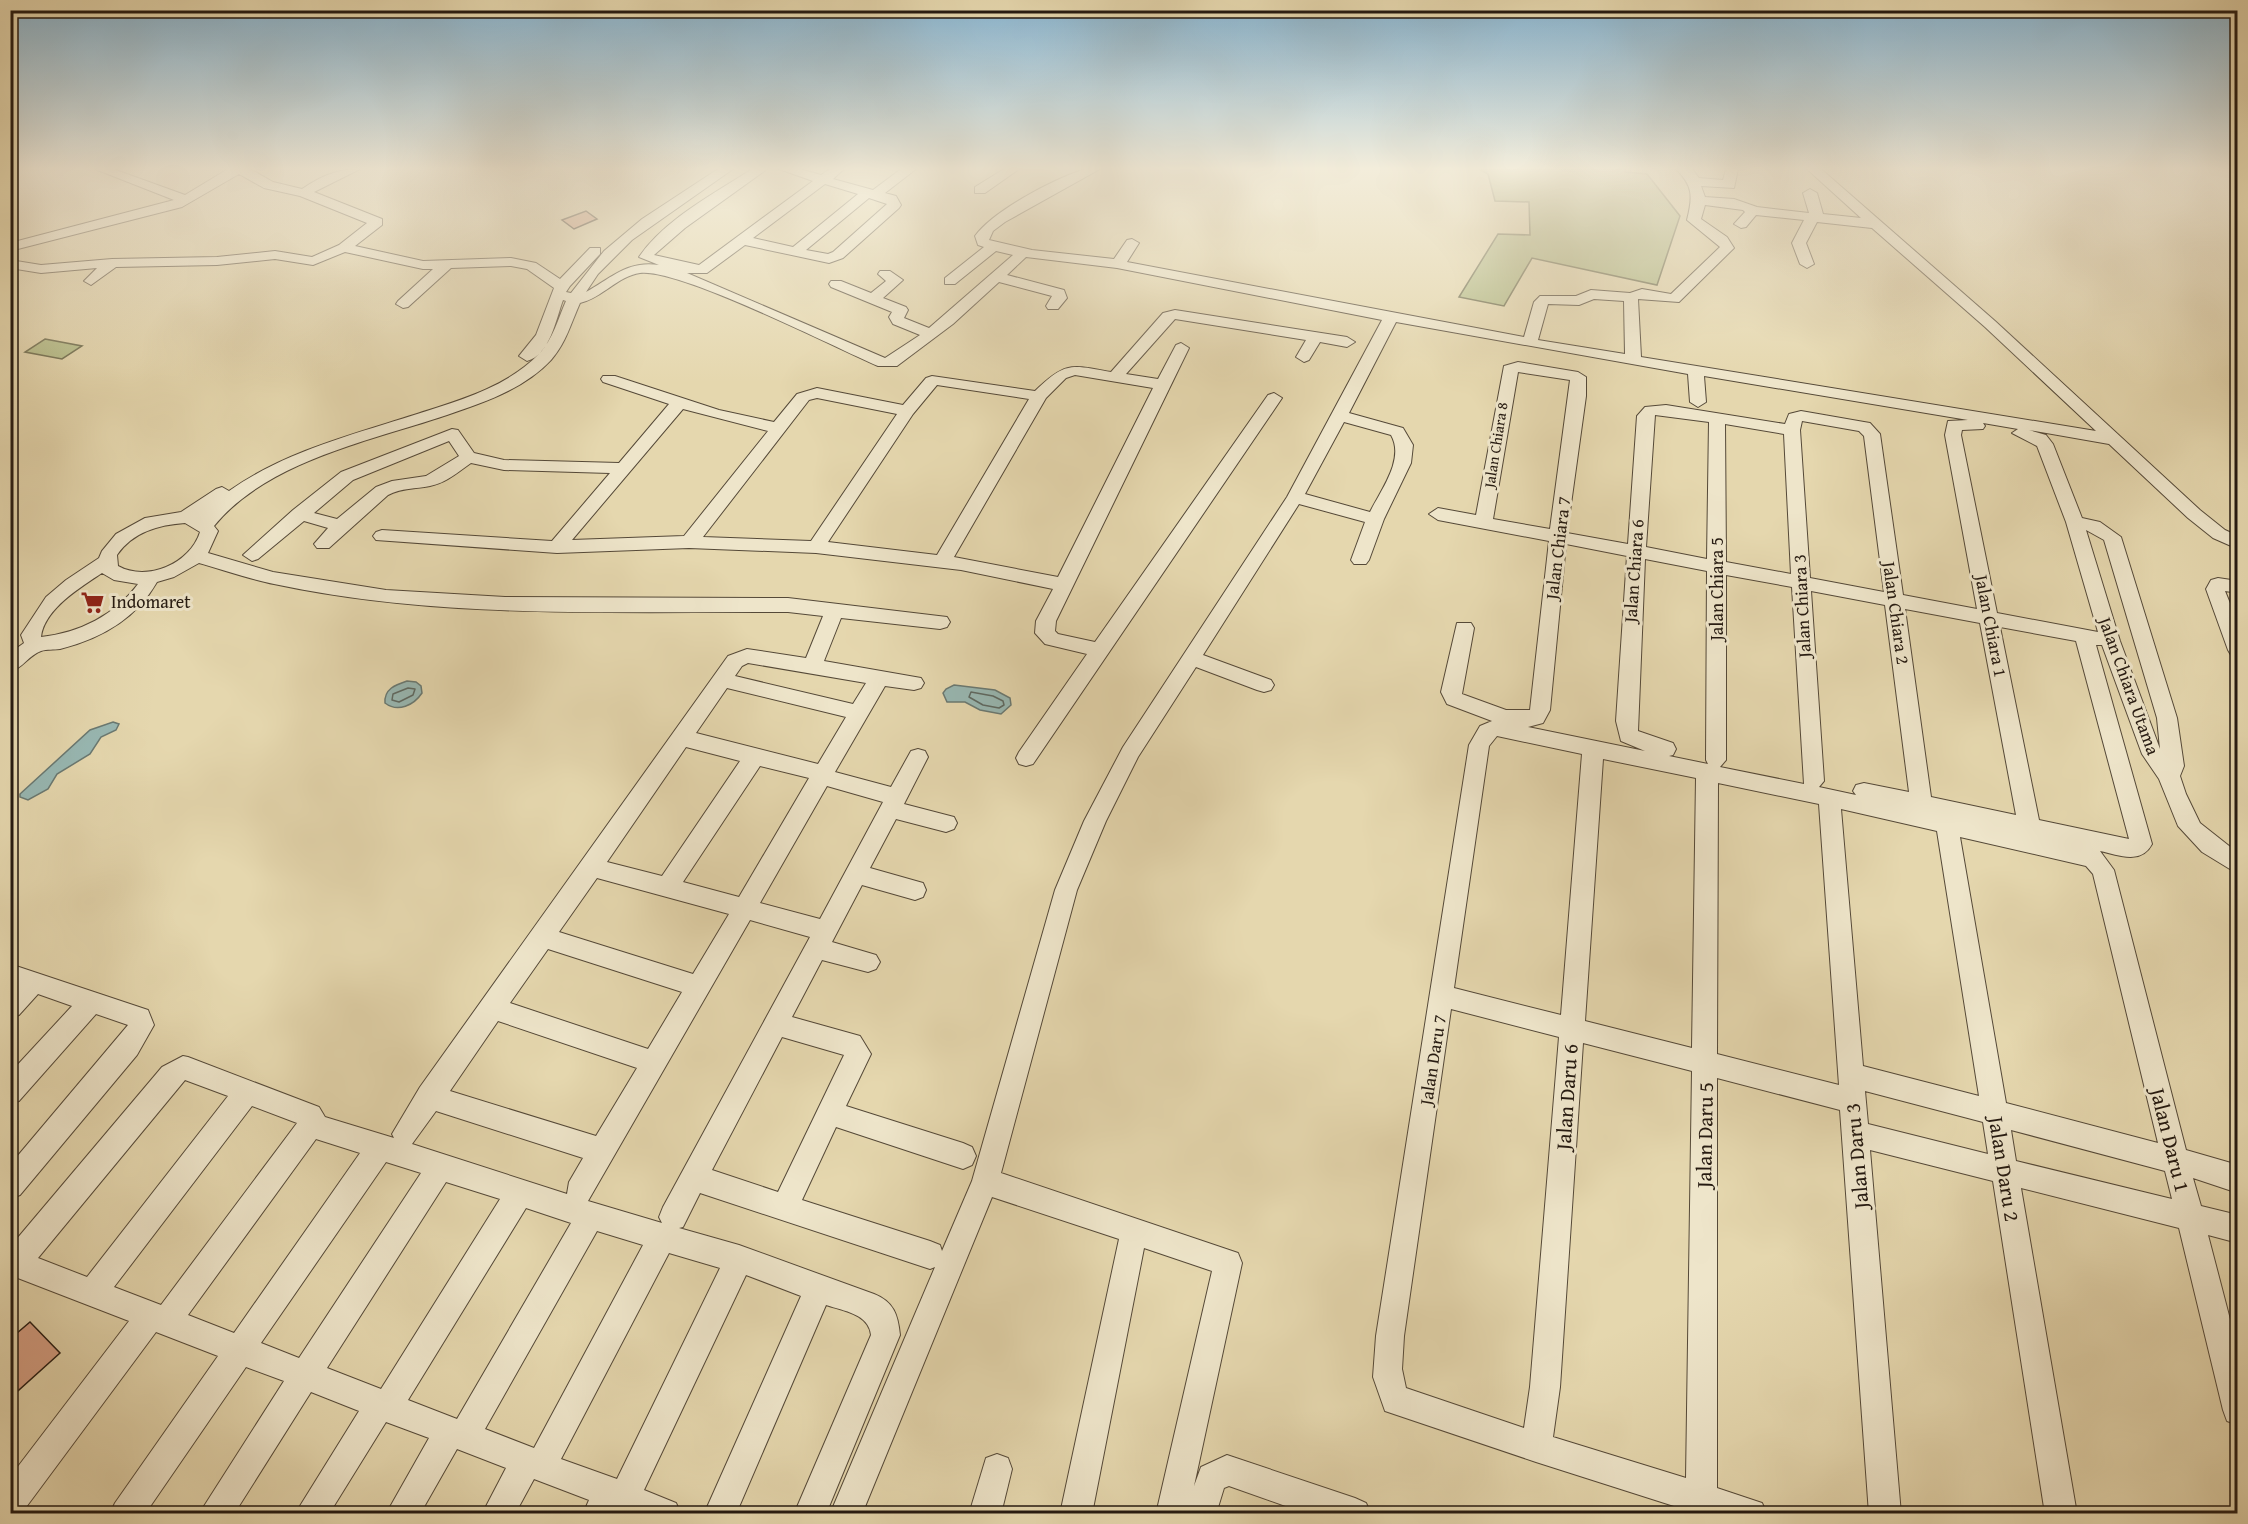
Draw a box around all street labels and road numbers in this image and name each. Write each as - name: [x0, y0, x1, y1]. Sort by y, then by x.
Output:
- street label: Jalan Chiara 8: [1478, 401, 1513, 491]
- street label: Jalan Chiara 7: [1538, 495, 1577, 603]
- street label: Jalan Chiara 6: [1616, 518, 1651, 626]
- street label: Jalan Chiara 5: [1703, 537, 1730, 643]
- street label: Jalan Chiara 3: [1785, 554, 1818, 660]
- street label: Jalan Chiara 2: [1876, 558, 1917, 666]
- street label: Jalan Chiara 1: [1968, 570, 2015, 679]
- street label: Jalan Chiara Utama: [2091, 611, 2167, 759]
- street label: Jalan Daru 7: [1412, 1013, 1453, 1109]
- street label: Jalan Daru 6: [1547, 1043, 1586, 1154]
- street label: Jalan Daru 5: [1688, 1082, 1721, 1191]
- street label: Jalan Daru 1: [2142, 1082, 2198, 1195]
- street label: Jalan Daru 3: [1836, 1102, 1877, 1213]
- street label: Jalan Daru 2: [1980, 1111, 2028, 1224]

